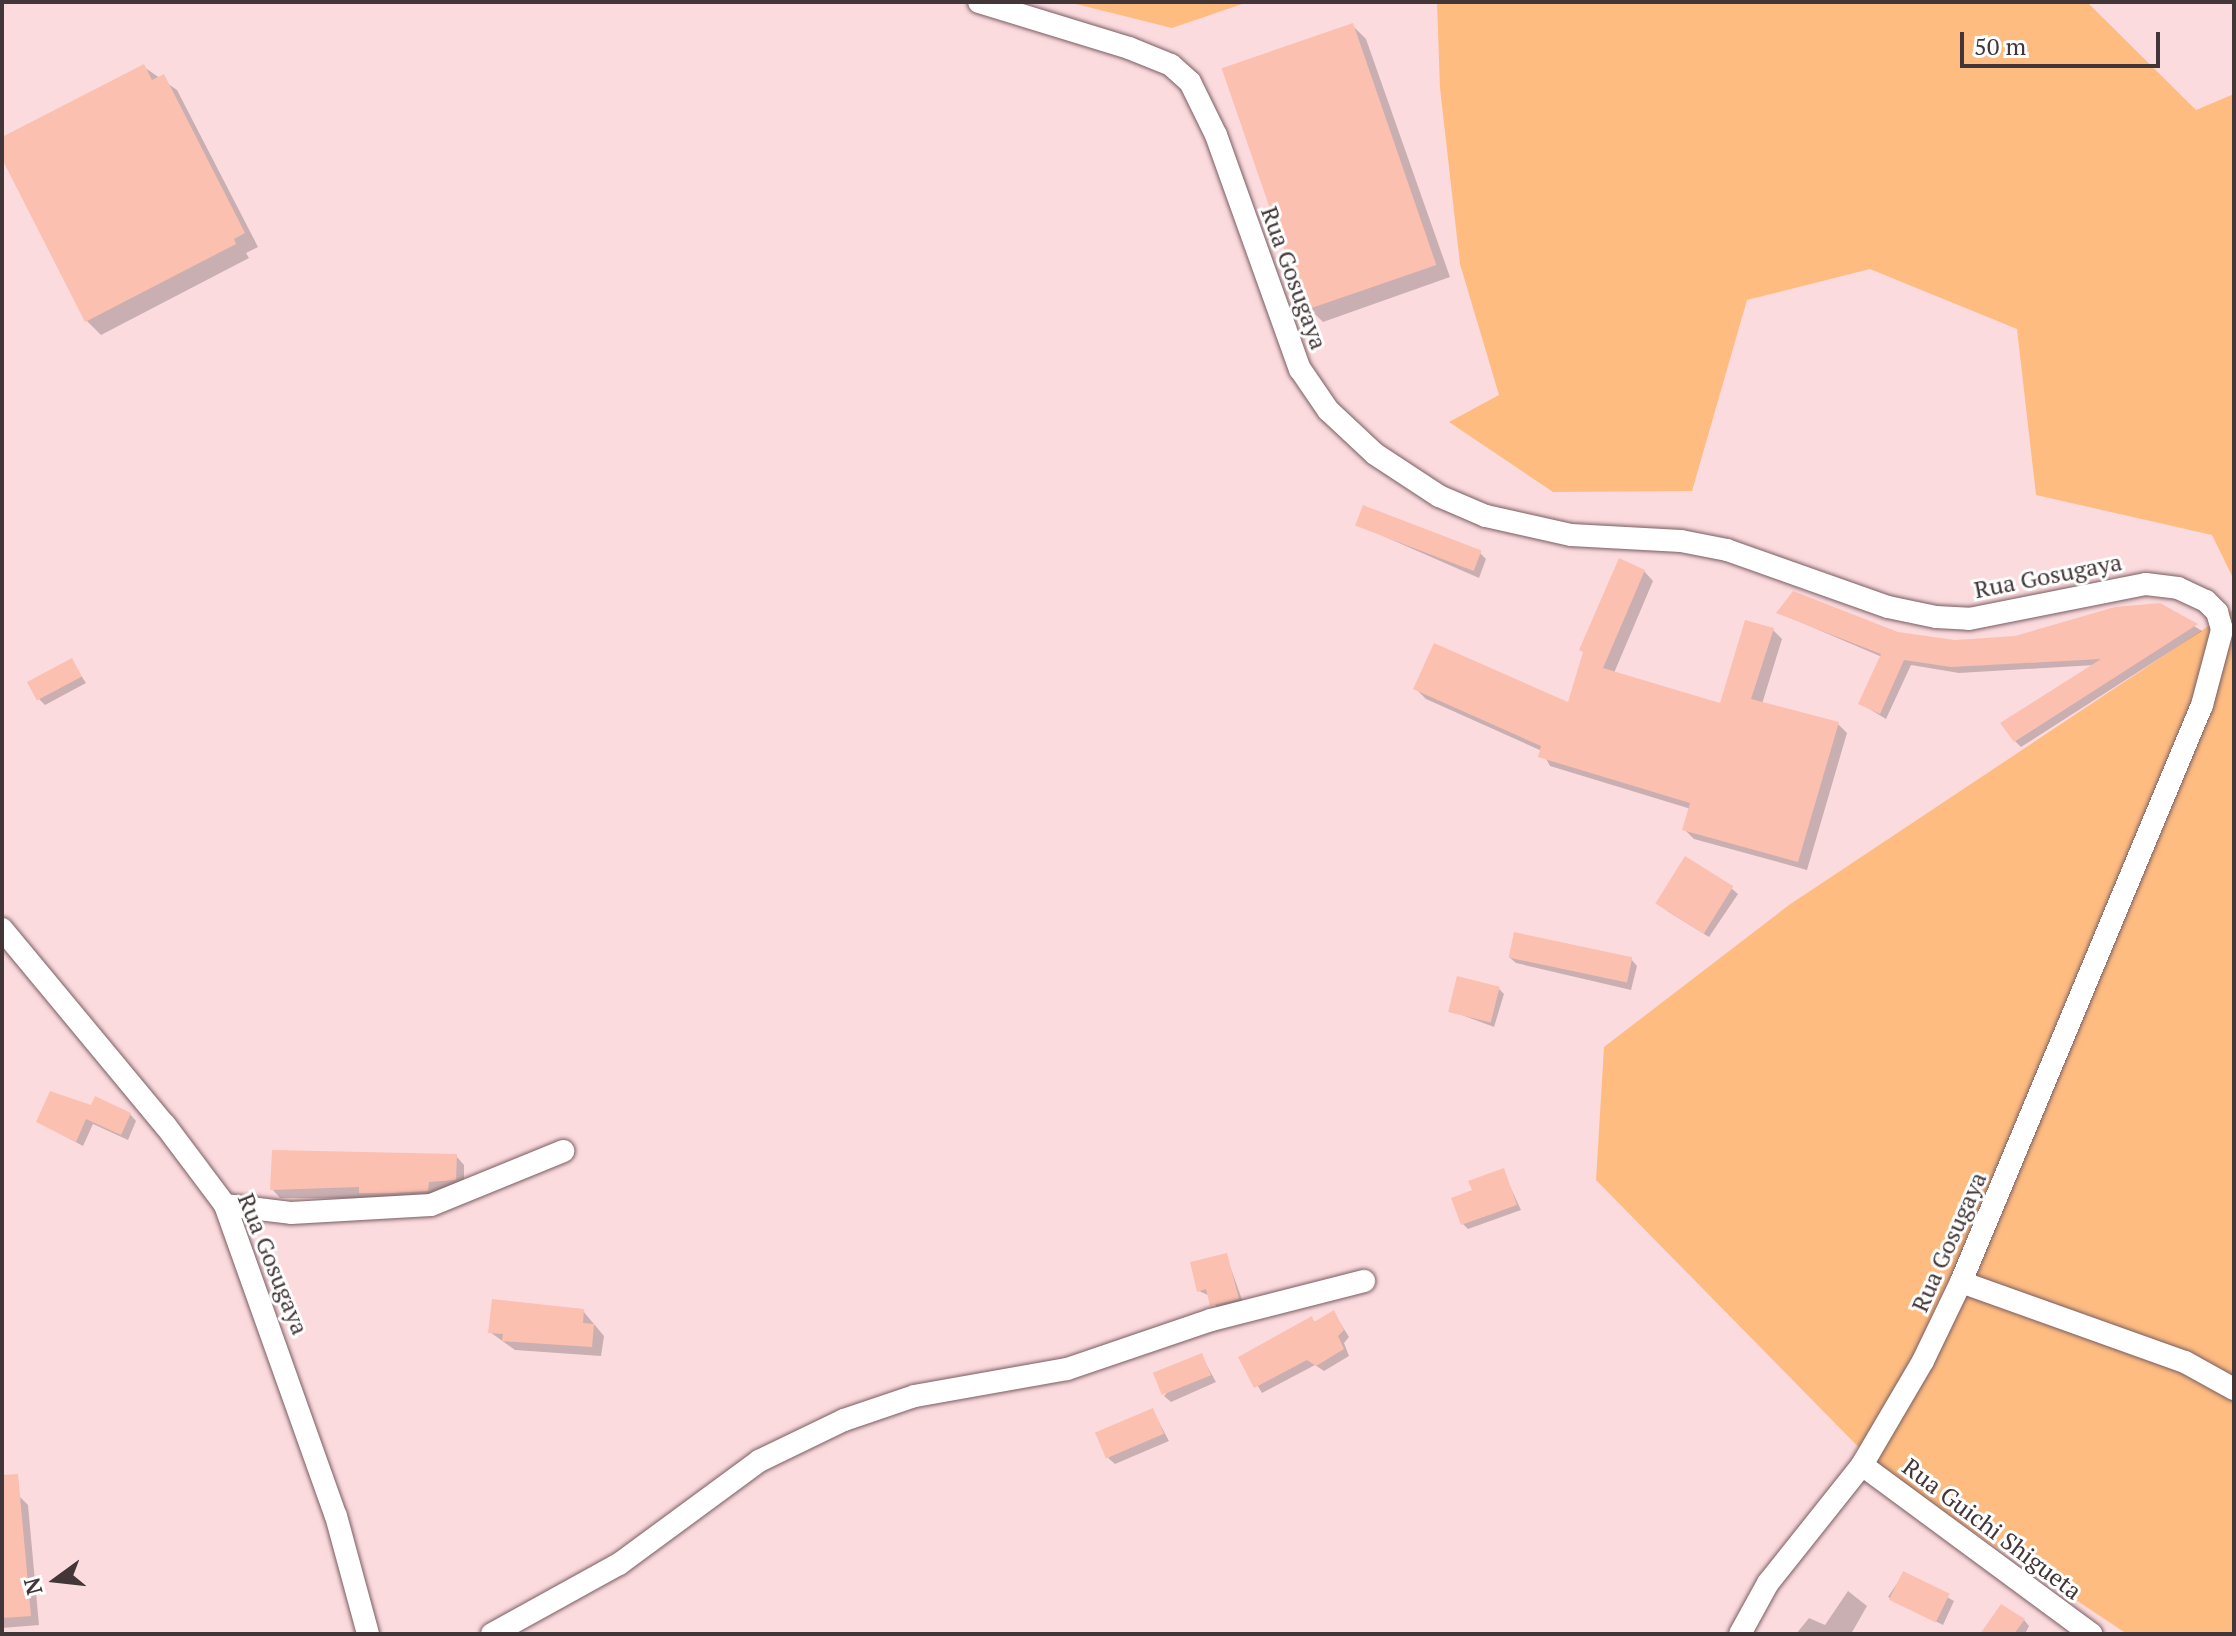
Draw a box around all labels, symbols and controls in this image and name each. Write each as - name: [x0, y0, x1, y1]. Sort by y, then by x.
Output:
- scale bar: [1964, 16, 2164, 66]
- text: 50 m: [1974, 30, 2026, 62]
- street label: Rua Gosugaya: [1255, 203, 1333, 353]
- street label: Rua Gosugaya: [1972, 548, 2124, 604]
- street label: Rua Gosugaya: [1905, 1168, 1993, 1316]
- street label: Rua Gosugaya: [232, 1189, 314, 1339]
- street label: Rua Guichi Shigueta: [1897, 1452, 2087, 1606]
- north arrow: [16, 1540, 96, 1620]
- text: N: [16, 1575, 49, 1598]

